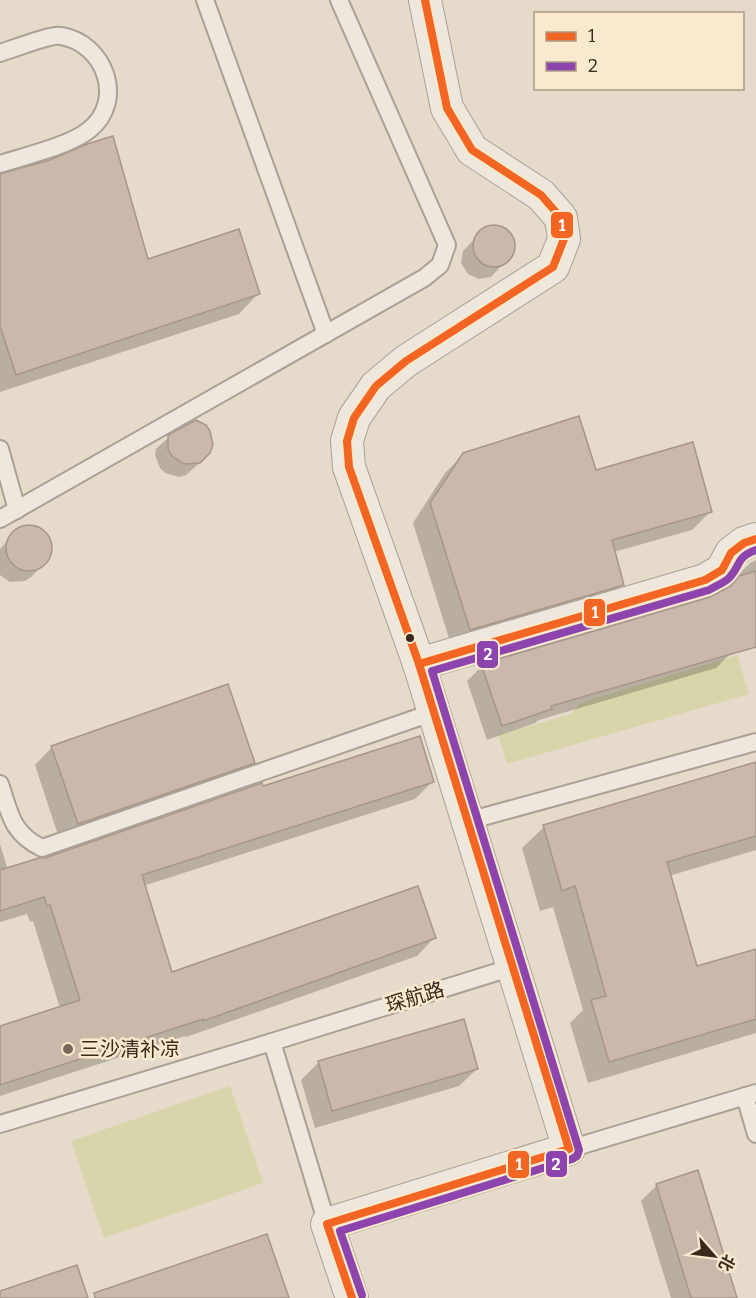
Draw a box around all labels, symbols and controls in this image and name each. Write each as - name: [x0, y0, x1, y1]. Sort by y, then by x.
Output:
- legend: [534, 12, 744, 90]
- text: 1: [588, 25, 596, 47]
- text: 2: [588, 55, 598, 77]
- line badge: 1: [550, 211, 574, 239]
- text: 1: [559, 216, 566, 235]
- line badge: 1: [583, 598, 606, 627]
- text: 1: [592, 603, 599, 622]
- unlabelled marker: [404, 632, 416, 644]
- line badge: 2: [476, 640, 499, 669]
- text: 2: [483, 645, 493, 664]
- street label: 琛航路: [383, 977, 447, 1017]
- place label: 三沙清补凉: [80, 1037, 180, 1061]
- marker: 三沙清补凉: [61, 1042, 75, 1056]
- line badge: 1: [507, 1150, 530, 1179]
- line badge: 2: [545, 1150, 568, 1178]
- text: 1: [516, 1155, 523, 1174]
- text: 2: [551, 1155, 561, 1174]
- north arrow: [684, 1226, 744, 1286]
- text: 北: [715, 1251, 739, 1274]

